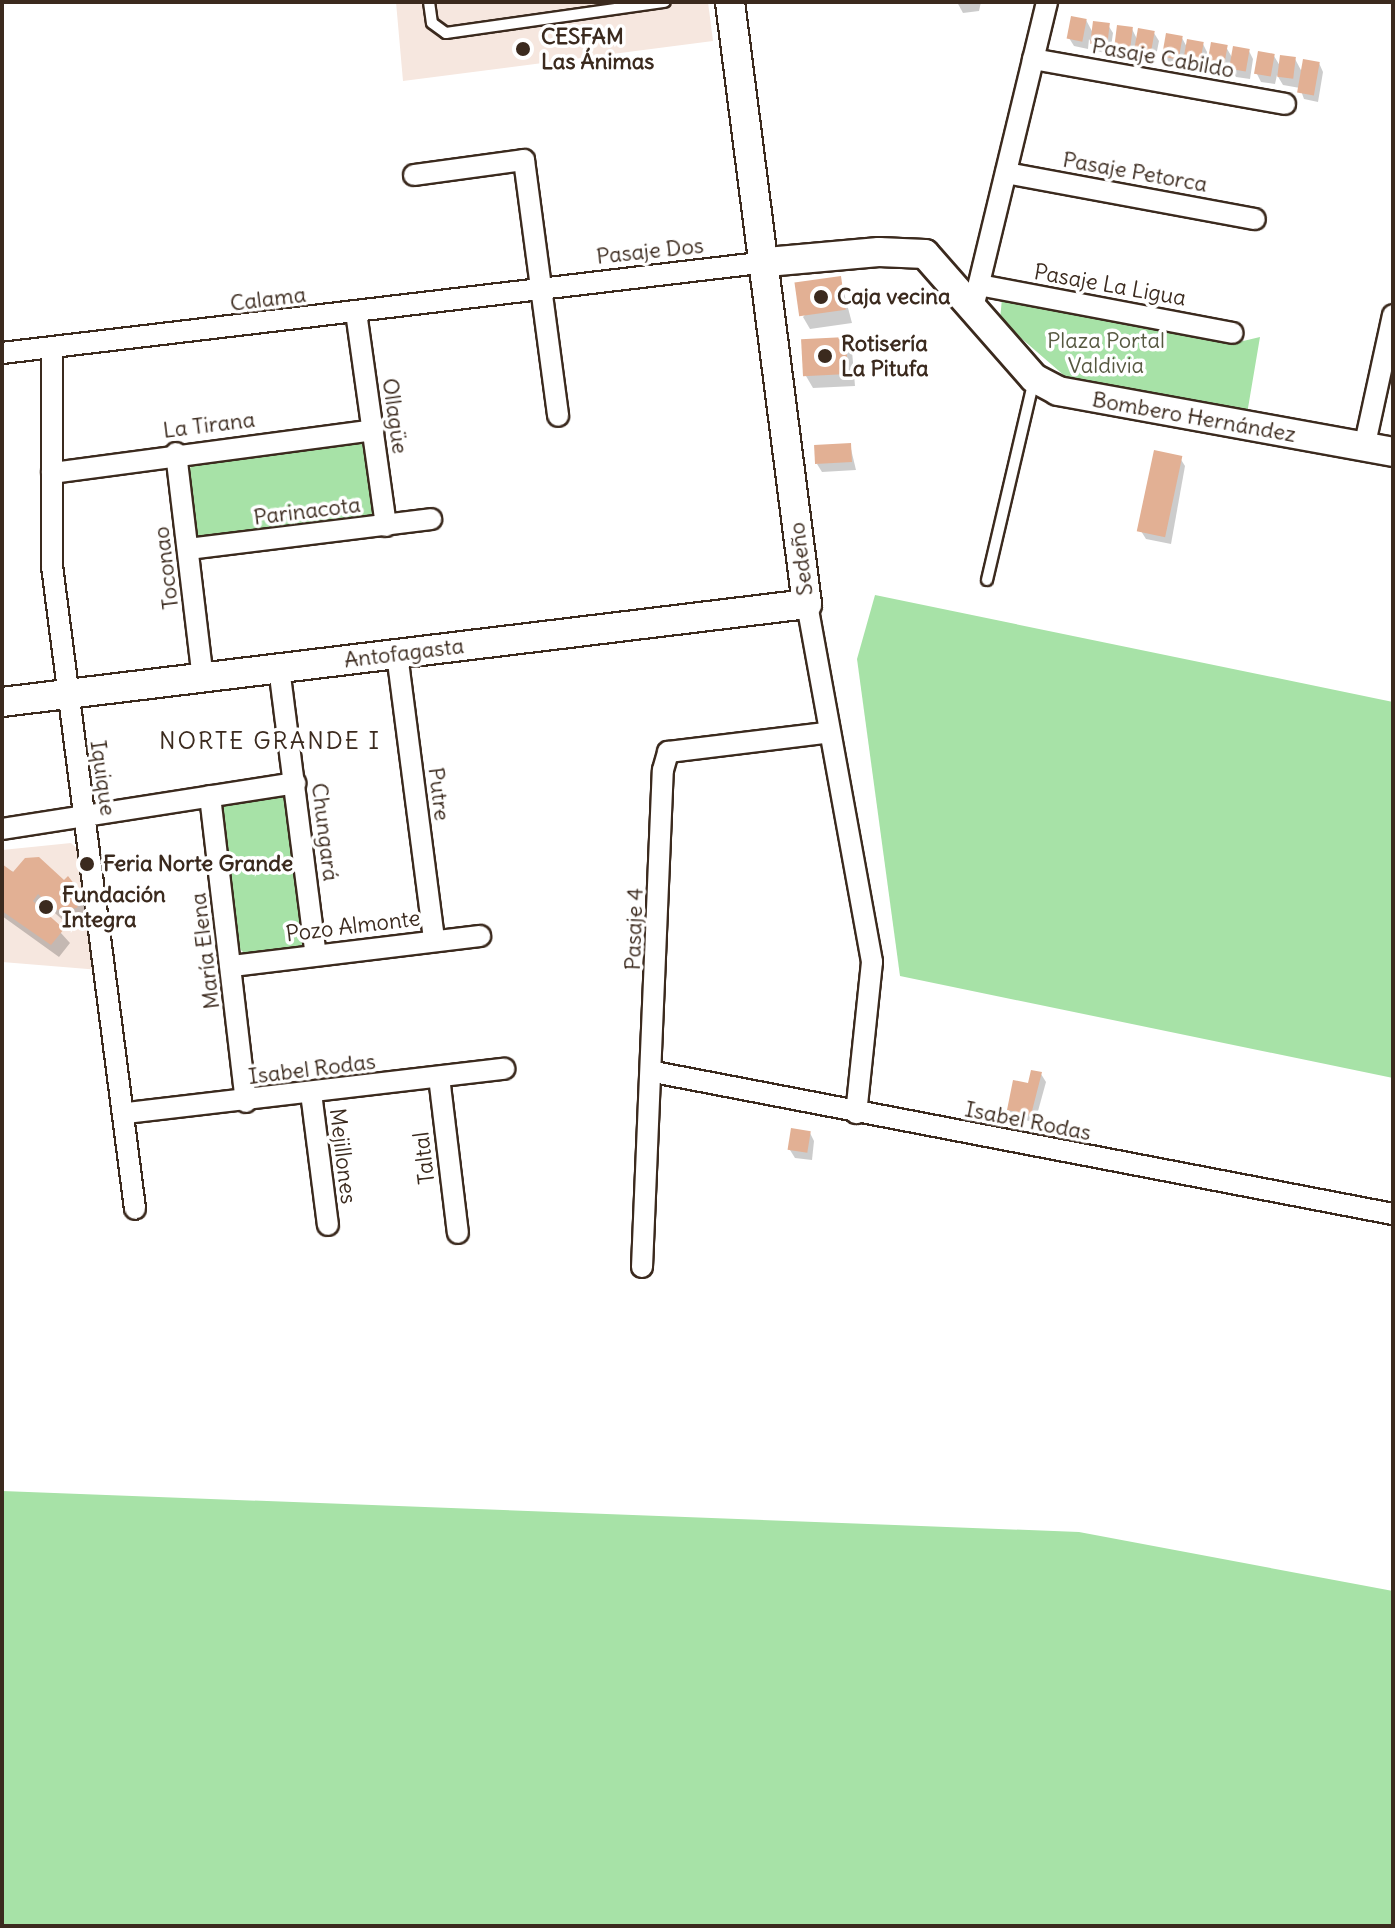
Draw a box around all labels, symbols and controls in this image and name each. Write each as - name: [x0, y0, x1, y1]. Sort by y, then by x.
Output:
- place label: CESFAM Las Ánimas: [541, 23, 654, 74]
- street label: Pasaje Cabildo: [1090, 32, 1236, 84]
- marker: CESFAM Las Ánimas: [512, 38, 534, 60]
- street label: Pasaje Petorca: [1061, 146, 1209, 198]
- street label: Pasaje Dos: [595, 232, 705, 270]
- street label: Pasaje La Ligua: [1032, 259, 1188, 311]
- street label: Calama: [229, 281, 307, 317]
- place label: Caja vecina: [837, 284, 951, 310]
- marker: Caja vecina: [812, 288, 830, 306]
- park label: Plaza Portal Valdivia: [1047, 327, 1165, 378]
- place label: Rotisería La Pitufa: [841, 330, 928, 382]
- marker: Rotisería La Pitufa: [816, 347, 834, 365]
- street label: Ollagüe: [377, 376, 413, 456]
- street label: Bombero Hernández: [1090, 386, 1298, 448]
- street label: La Tirana: [161, 406, 257, 444]
- street label: Parinacota: [252, 491, 362, 531]
- street label: Sedeño: [783, 521, 819, 597]
- street label: Toconao: [148, 525, 184, 611]
- street label: Antofagasta: [343, 633, 465, 673]
- district label: NORTE GRANDE I: [159, 727, 381, 755]
- street label: Iquique: [85, 739, 121, 817]
- street label: Putre: [423, 766, 455, 822]
- street label: Chungará: [306, 781, 344, 883]
- place label: Feria Norte Grande: [103, 851, 293, 877]
- marker: Feria Norte Grande: [78, 855, 96, 873]
- place label: Fundación Integra: [62, 881, 166, 932]
- street label: Pasaje 4: [619, 887, 649, 971]
- street label: María Elena: [185, 891, 225, 1011]
- marker: Fundación Integra: [37, 898, 55, 916]
- street label: Pozo Almonte: [284, 905, 422, 947]
- street label: Isabel Rodas: [247, 1048, 377, 1090]
- street label: Isabel Rodas: [963, 1096, 1093, 1146]
- street label: Mejillones: [324, 1107, 362, 1205]
- street label: Taltal: [408, 1130, 440, 1186]

